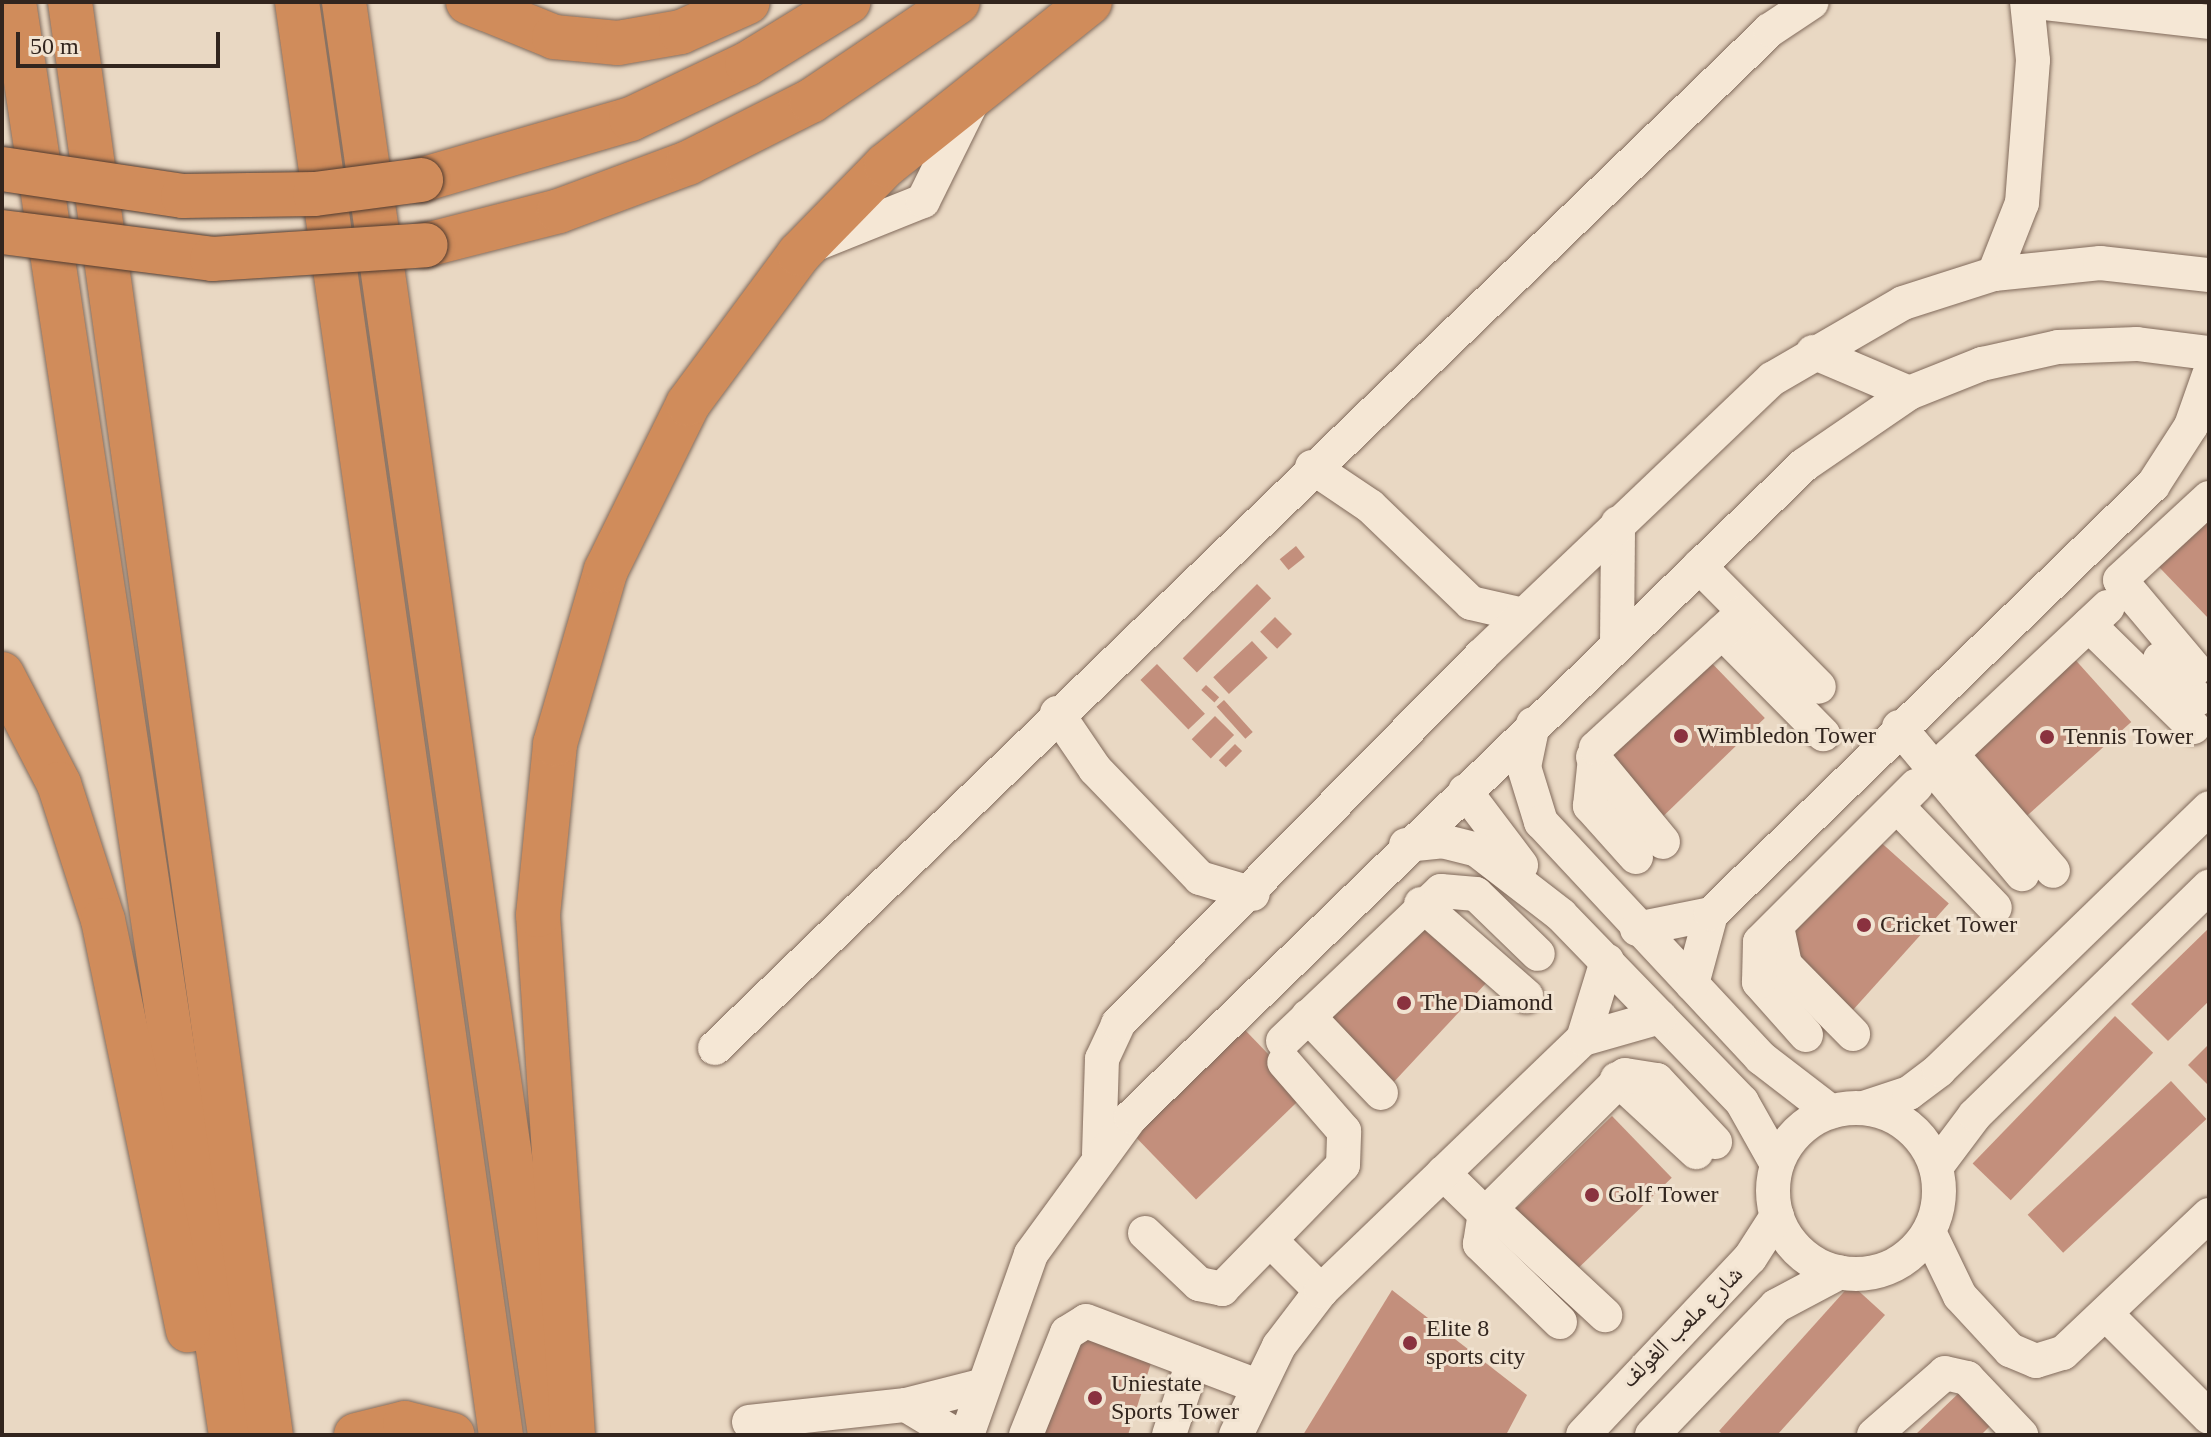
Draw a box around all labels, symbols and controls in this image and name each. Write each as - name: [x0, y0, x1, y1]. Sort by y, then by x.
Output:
- scale bar: [20, 16, 224, 66]
- text: 50 m: [30, 33, 79, 59]
- place label: Wimbledon Tower: [1697, 722, 1876, 750]
- place label: Tennis Tower: [2063, 723, 2194, 751]
- marker: Wimbledon Tower: [1672, 727, 1690, 745]
- marker: Tennis Tower: [2038, 728, 2056, 746]
- place label: Cricket Tower: [1880, 911, 2018, 939]
- marker: Cricket Tower: [1855, 916, 1873, 934]
- place label: The Diamond: [1420, 989, 1553, 1017]
- marker: The Diamond: [1395, 994, 1413, 1012]
- place label: Golf Tower: [1608, 1181, 1719, 1209]
- marker: Golf Tower: [1583, 1186, 1601, 1204]
- street label: شارع ملعب الغولف: [1615, 1260, 1749, 1394]
- place label: Elite 8 sports city: [1426, 1315, 1525, 1371]
- marker: Elite 8 sports city: [1401, 1334, 1419, 1352]
- place label: Uniestate Sports Tower: [1111, 1370, 1239, 1426]
- marker: Uniestate Sports Tower: [1086, 1389, 1104, 1407]

